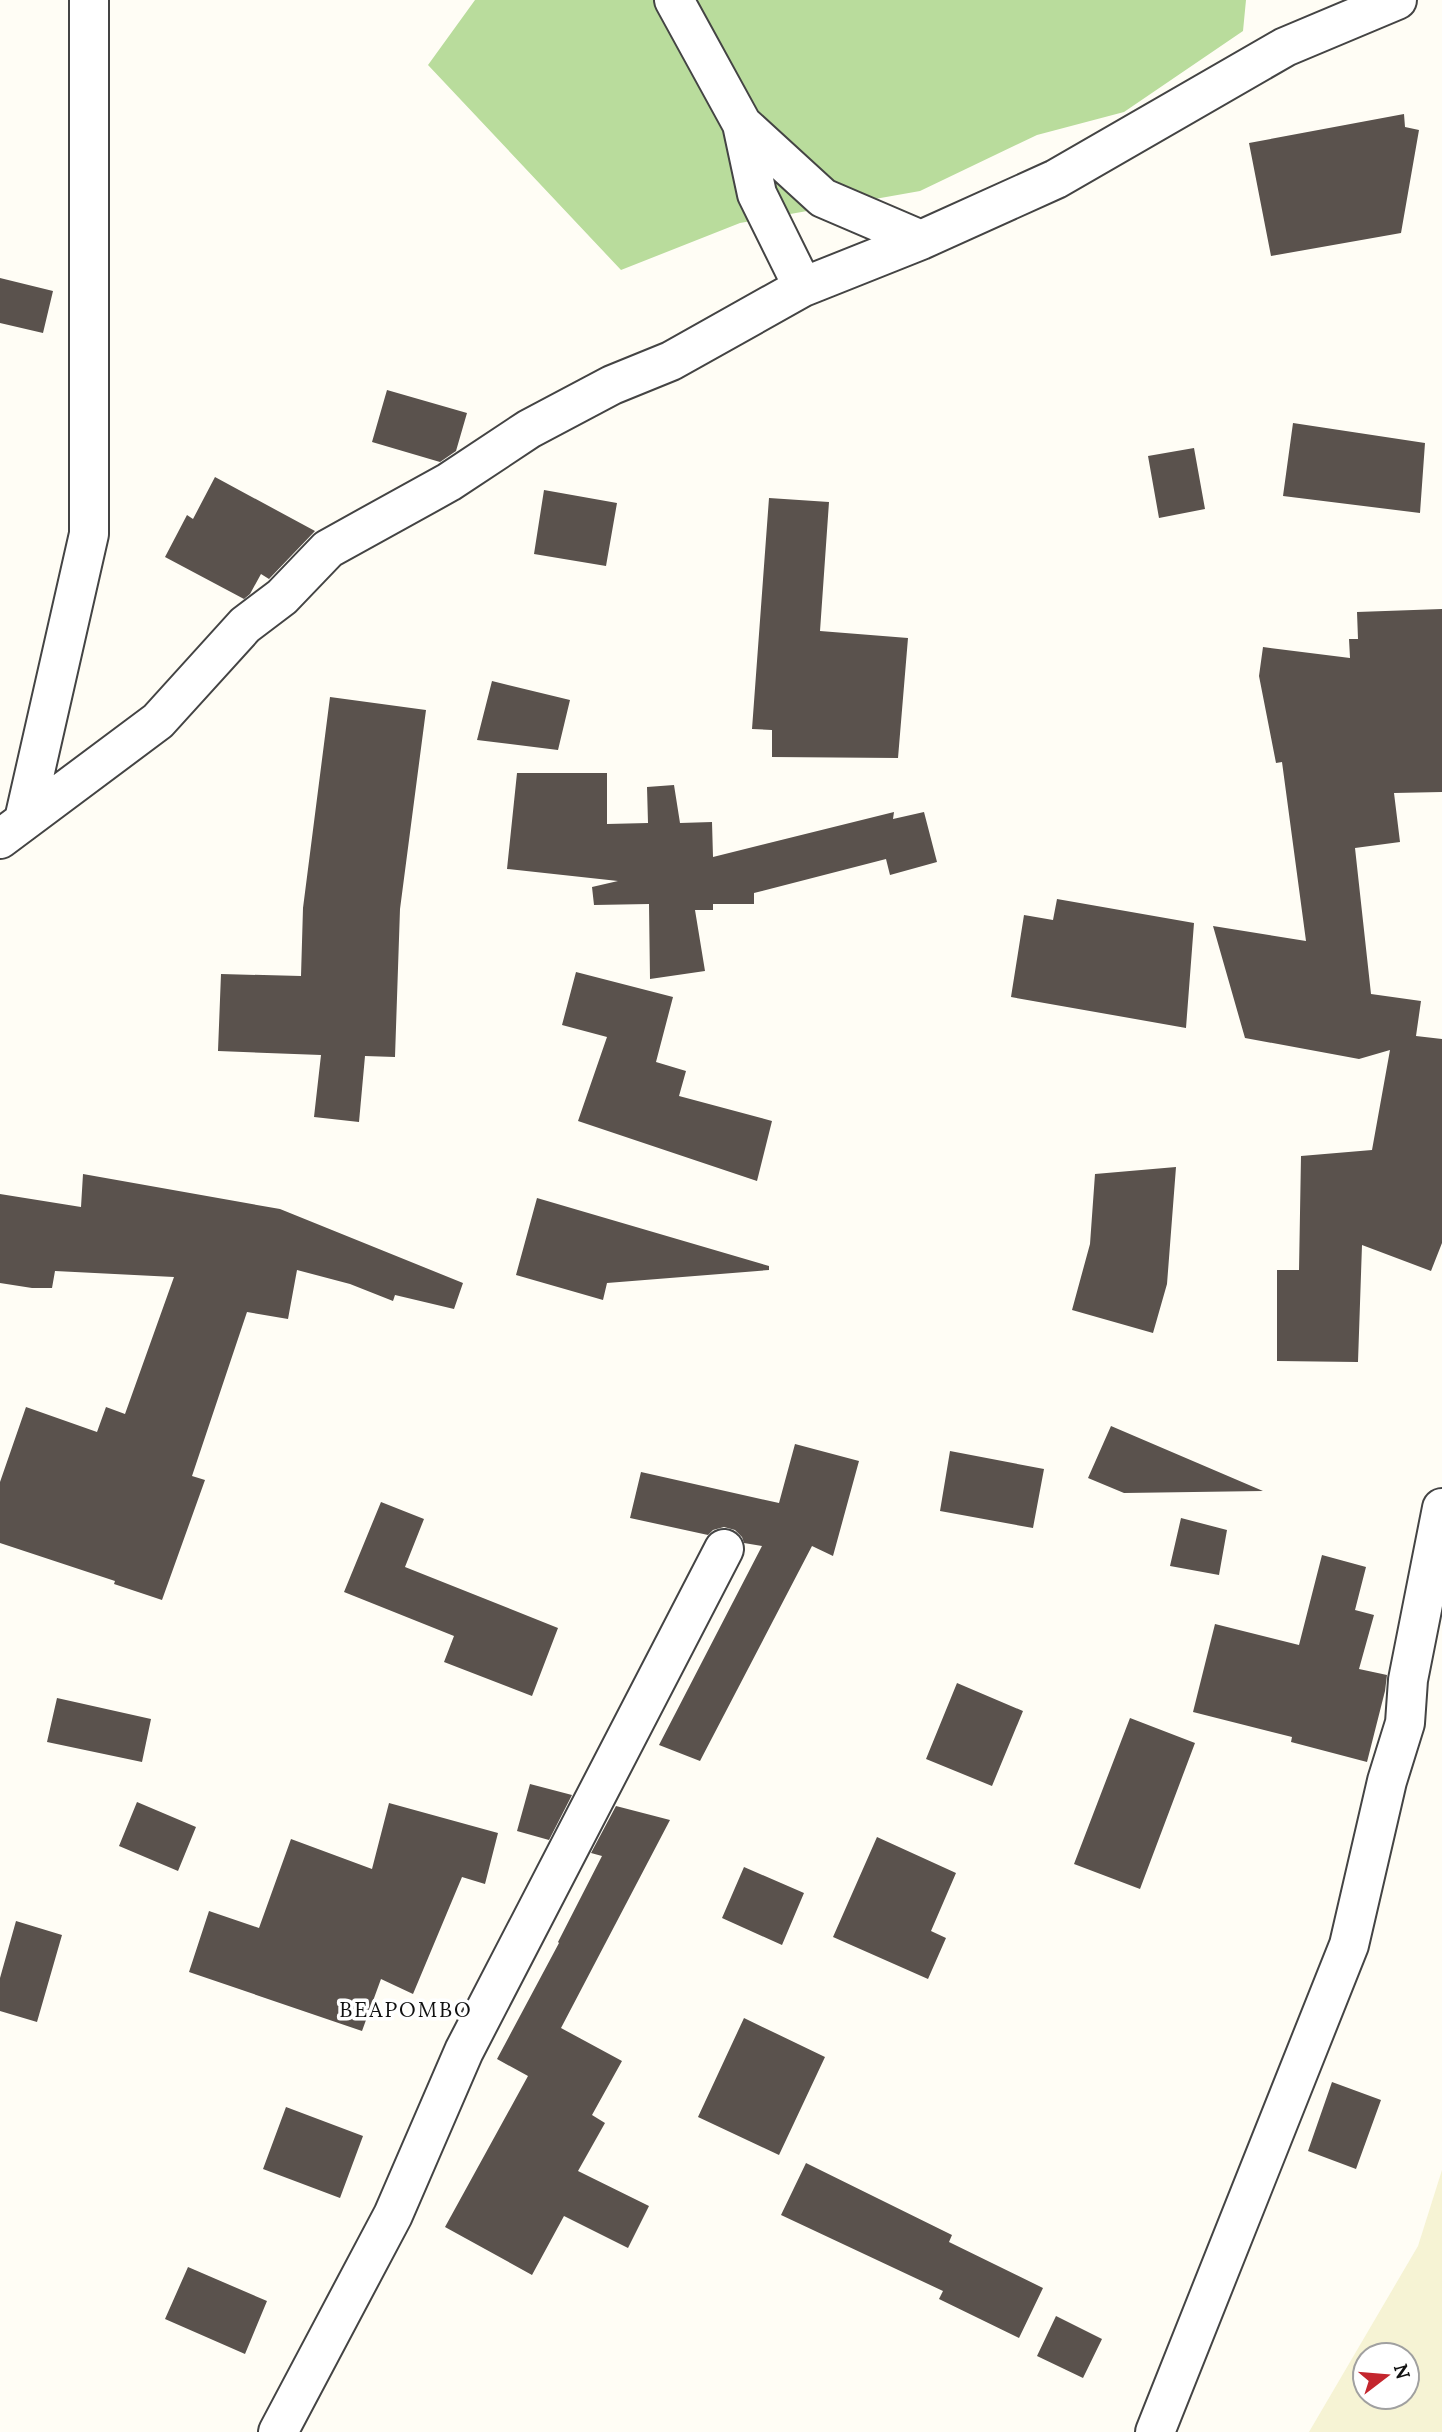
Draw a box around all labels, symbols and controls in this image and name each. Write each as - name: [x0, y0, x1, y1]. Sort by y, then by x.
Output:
- district label: BEAPOMBO: [339, 1996, 473, 2023]
- north arrow: [1351, 2341, 1421, 2411]
- text: N: [1389, 2361, 1416, 2382]

